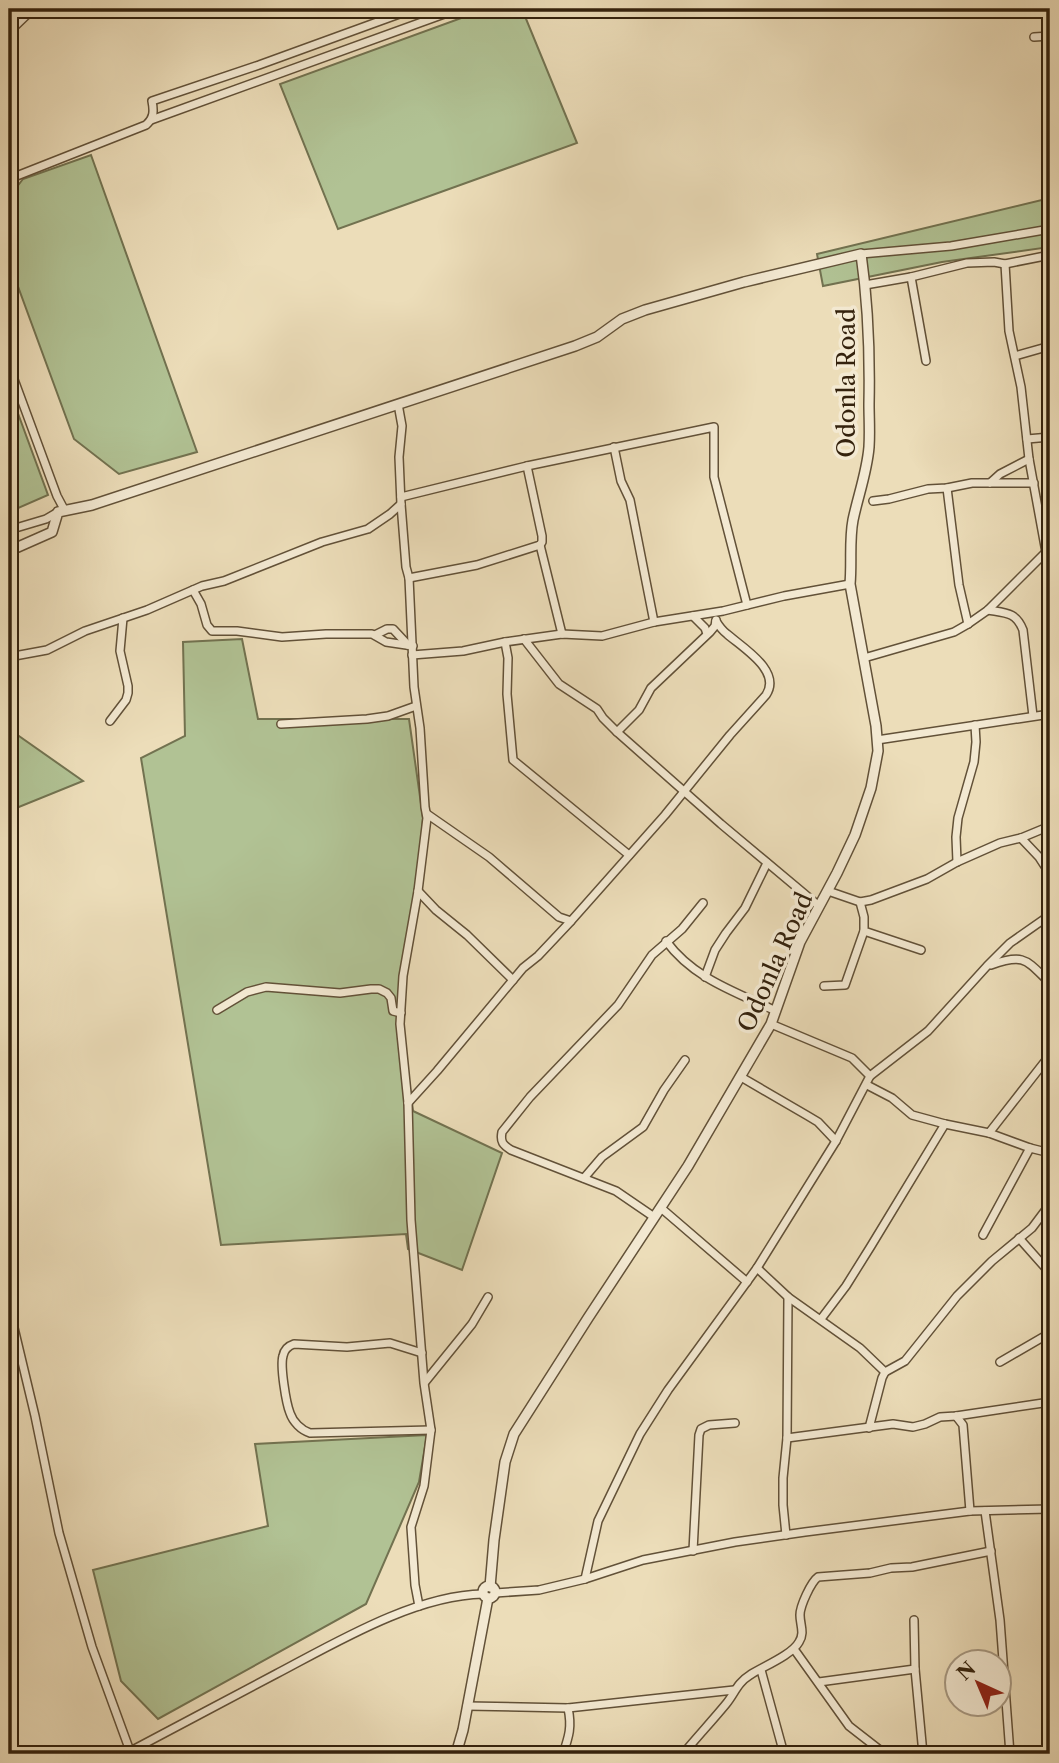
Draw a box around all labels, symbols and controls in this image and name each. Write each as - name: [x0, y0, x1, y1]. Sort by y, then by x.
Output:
- street label: Odonla Road: [832, 308, 861, 458]
- street label: Odonla Road: [731, 887, 819, 1036]
- north arrow: [944, 1648, 1014, 1718]
- text: N: [953, 1657, 980, 1685]

